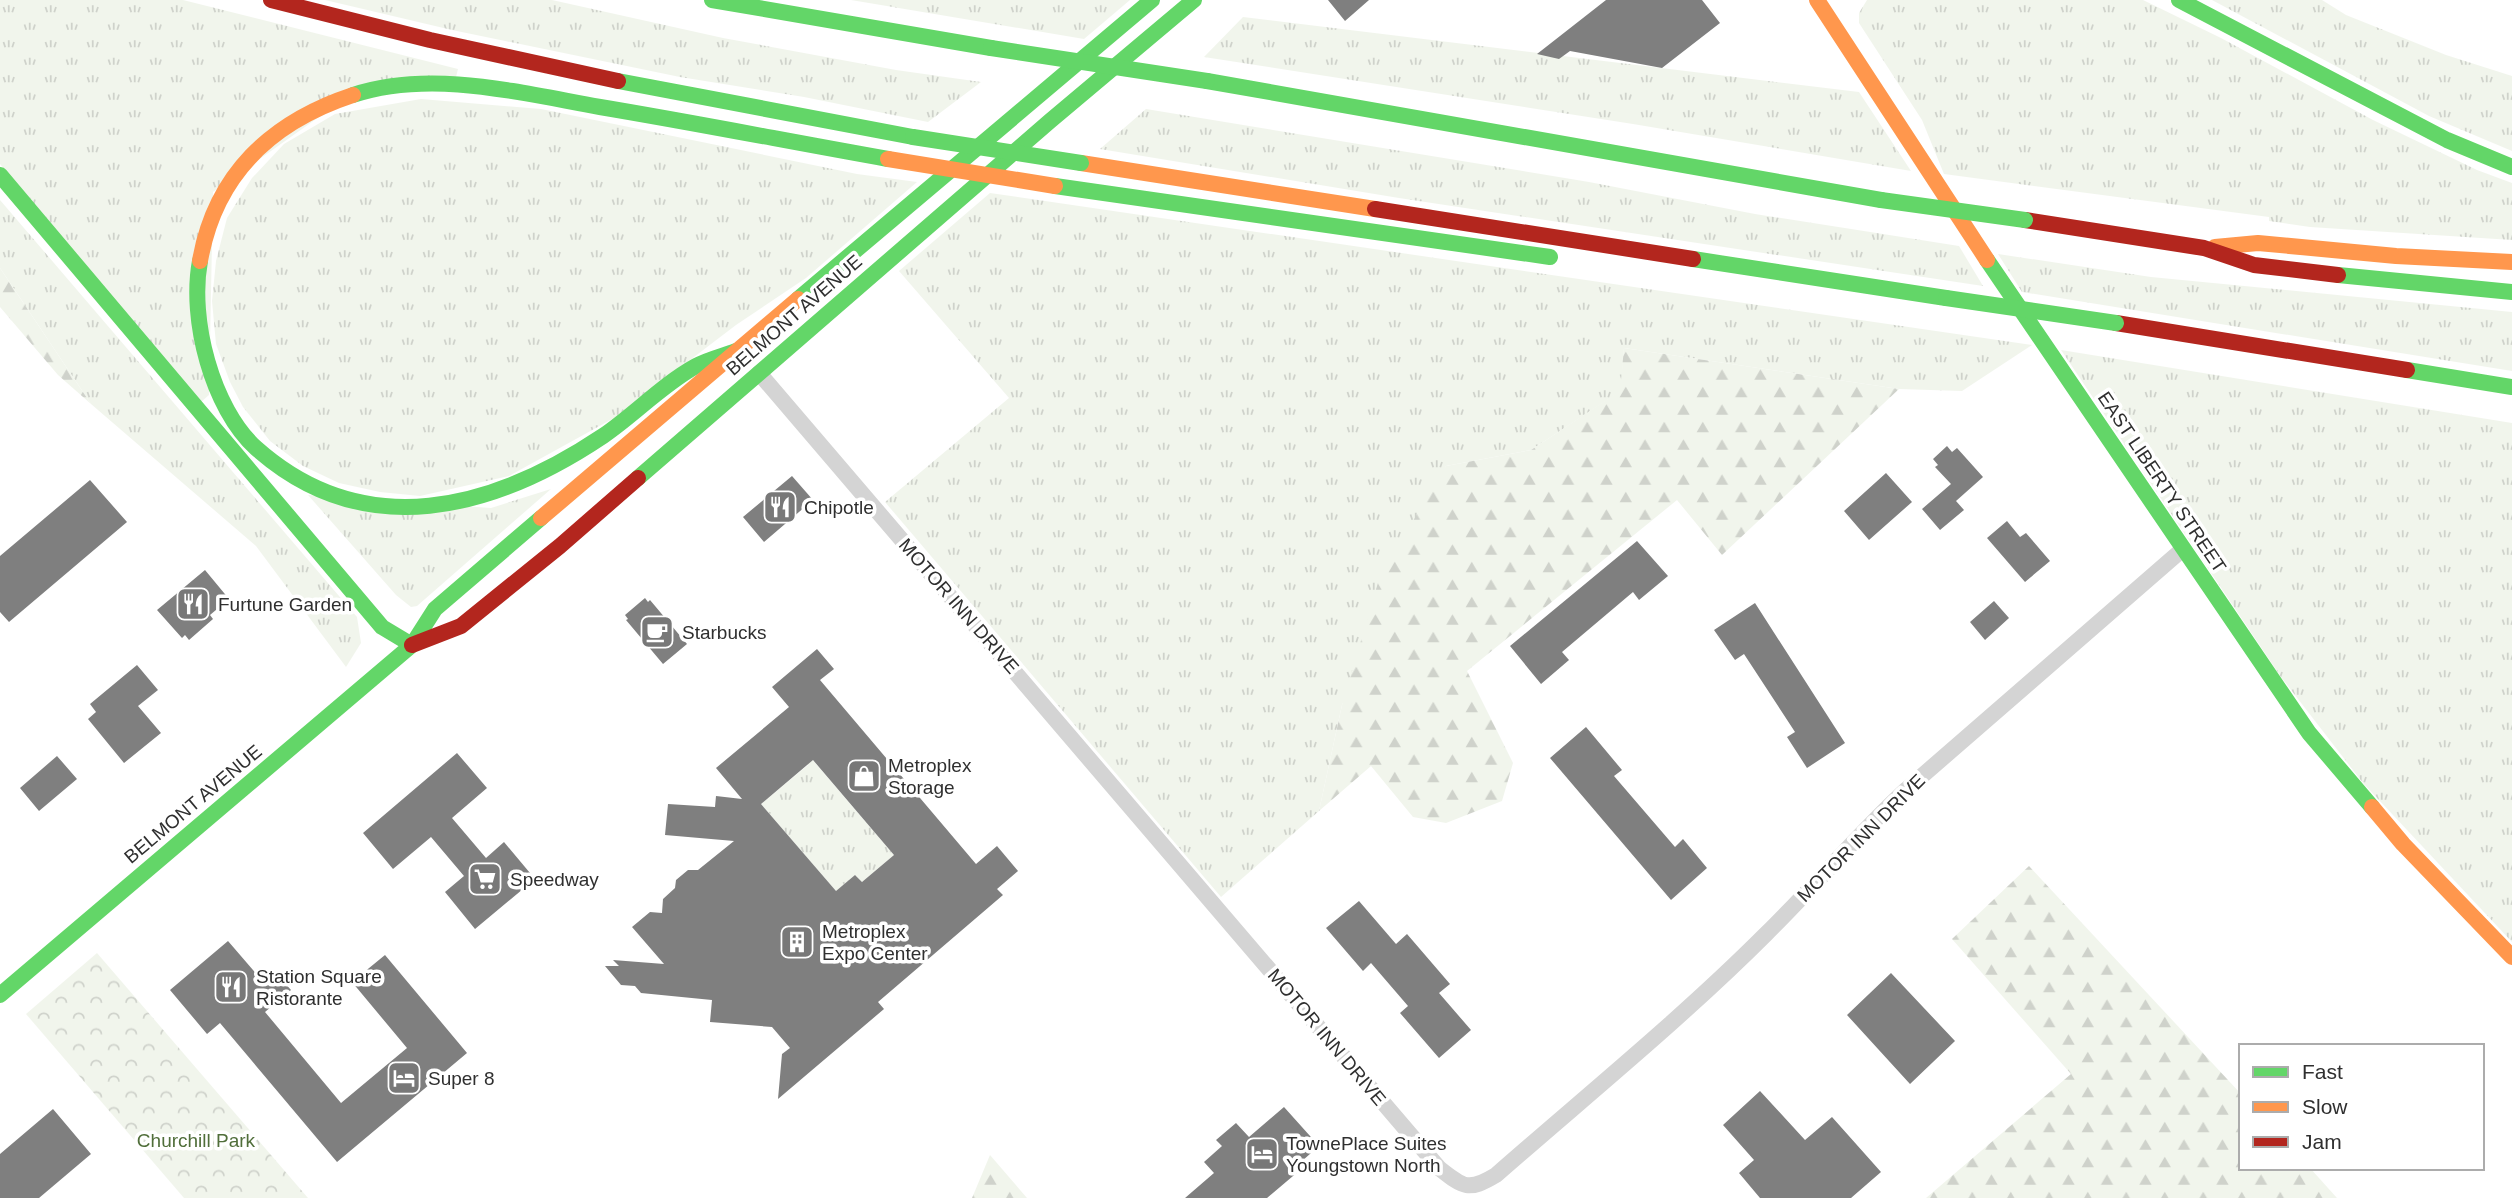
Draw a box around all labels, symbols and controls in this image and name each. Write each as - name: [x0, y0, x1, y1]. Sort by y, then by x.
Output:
- street label: BELMONT AVENUE: [722, 251, 866, 379]
- street label: EAST LIBERTY STREET: [2094, 388, 2231, 577]
- restaurant icon: Chipotle: [761, 488, 799, 526]
- place label: Chipotle: [804, 497, 874, 518]
- street label: MOTOR INN DRIVE: [895, 534, 1023, 678]
- restaurant icon: Furtune Garden: [174, 585, 212, 623]
- place label: Furtune Garden: [218, 594, 352, 615]
- cafe icon: Starbucks: [638, 613, 676, 651]
- place label: Starbucks: [682, 622, 766, 643]
- street label: BELMONT AVENUE: [120, 741, 266, 867]
- place label: Metroplex Storage: [888, 755, 972, 798]
- shop icon: Metroplex Storage: [845, 757, 883, 795]
- street label: MOTOR INN DRIVE: [1793, 770, 1929, 906]
- supermarket icon: Speedway: [466, 860, 504, 898]
- place label: Speedway: [510, 869, 599, 890]
- place label: Metroplex Expo Center: [822, 921, 928, 964]
- building icon: Metroplex Expo Center: [778, 923, 816, 961]
- street label: MOTOR INN DRIVE: [1264, 964, 1390, 1110]
- place label: Station Square Ristorante: [256, 966, 382, 1009]
- restaurant icon: Station Square Ristorante: [212, 968, 250, 1006]
- legend: [2239, 1044, 2484, 1170]
- hotel icon: Super 8: [385, 1059, 423, 1097]
- text: Fast: [2302, 1060, 2343, 1083]
- place label: Super 8: [428, 1068, 495, 1089]
- text: Slow: [2302, 1095, 2348, 1118]
- park label: Churchill Park: [137, 1130, 256, 1151]
- text: Jam: [2302, 1130, 2342, 1153]
- place label: TownePlace Suites Youngstown North: [1286, 1133, 1447, 1176]
- hotel icon: TownePlace Suites Youngstown North: [1243, 1135, 1281, 1173]

